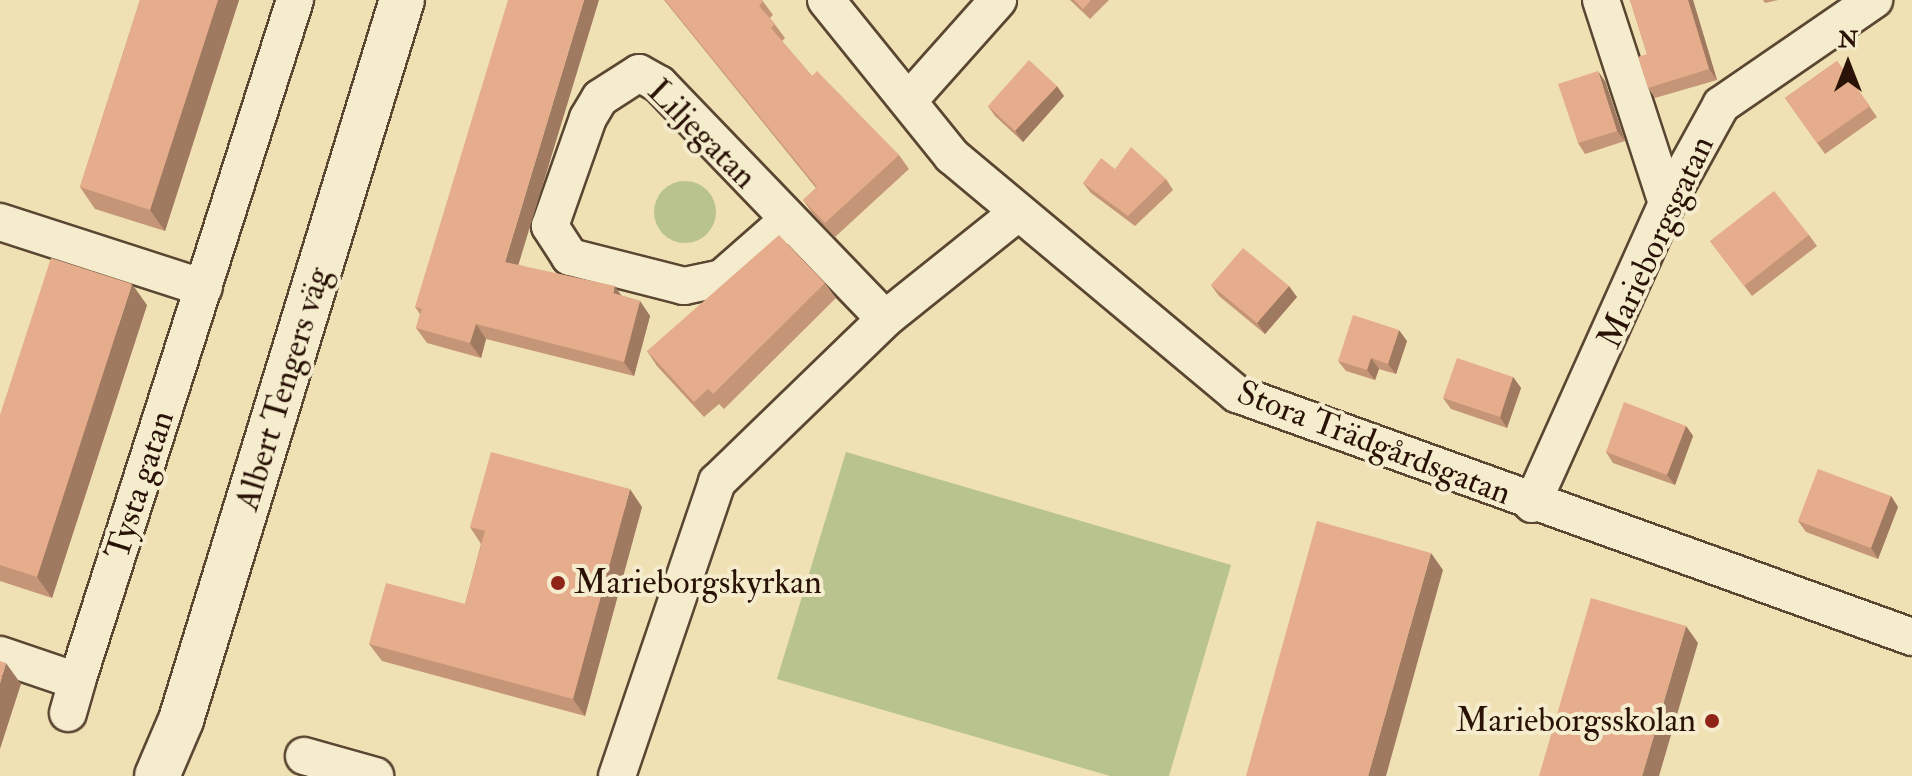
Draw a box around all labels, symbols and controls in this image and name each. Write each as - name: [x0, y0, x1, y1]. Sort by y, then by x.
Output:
- north arrow: [1808, 24, 1888, 104]
- text: N: [1838, 26, 1858, 54]
- street label: Liljegatan: [639, 71, 765, 197]
- street label: Marieborgsgatan: [1589, 129, 1723, 355]
- street label: Albert Tengers väg: [227, 262, 339, 516]
- street label: Stora Trädgårdsgatan: [1231, 372, 1517, 514]
- street label: Tysta gatan: [97, 405, 183, 565]
- place label: Marieborgskyrkan: [574, 563, 822, 603]
- marker: Marieborgskyrkan: [549, 574, 567, 592]
- place label: Marieborgsskolan: [1456, 701, 1696, 741]
- marker: Marieborgsskolan: [1703, 712, 1721, 730]

